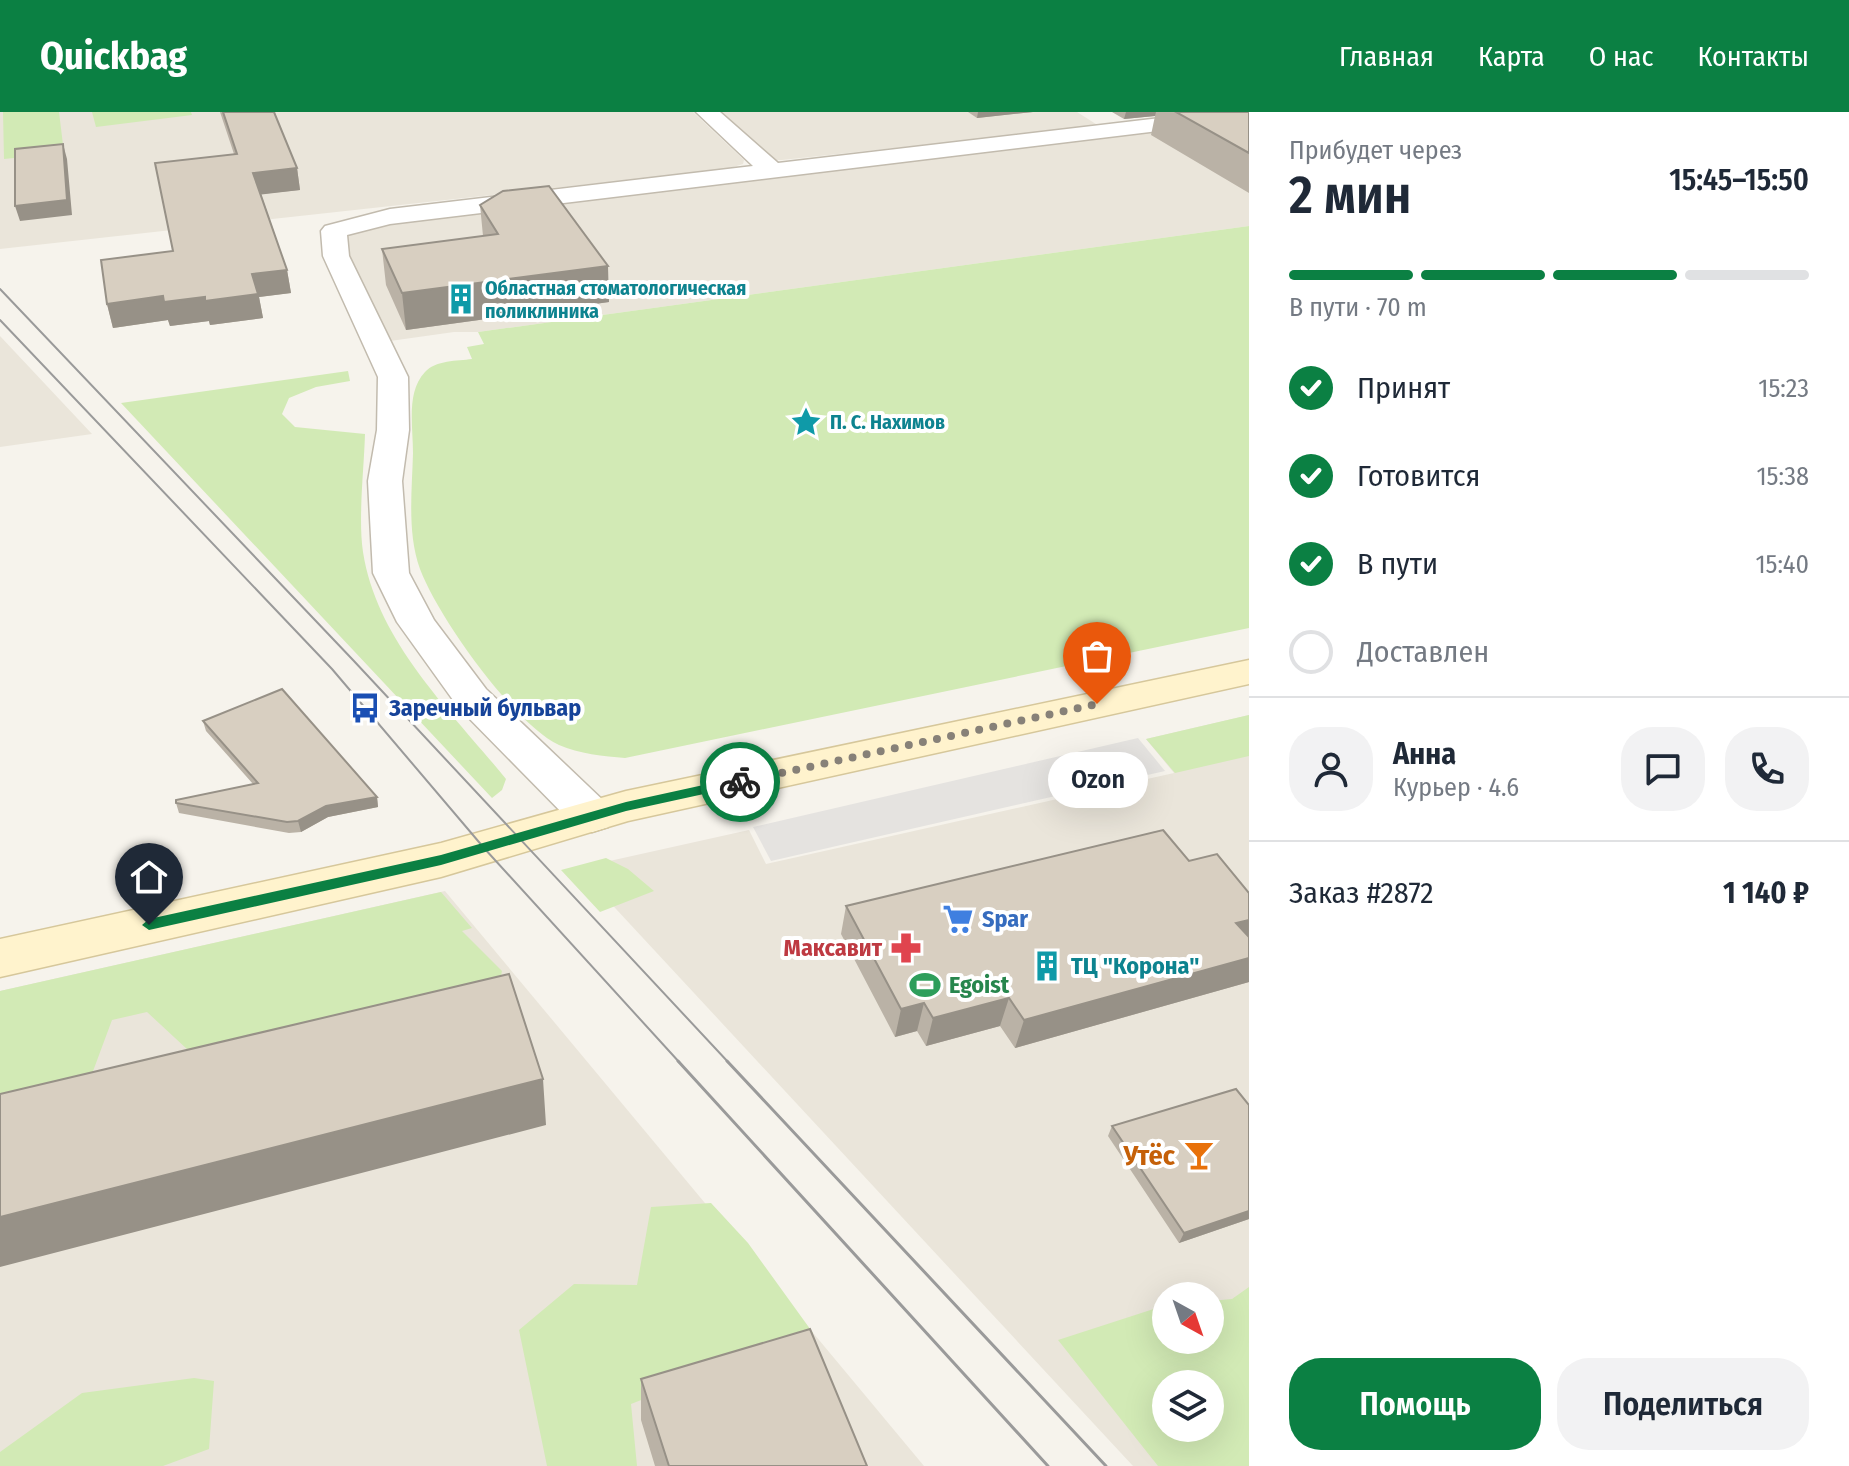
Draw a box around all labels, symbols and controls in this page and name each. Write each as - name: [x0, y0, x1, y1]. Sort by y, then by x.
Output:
- text: Quickbag: [40, 33, 187, 79]
- text: Главная: [1339, 40, 1434, 73]
- text: Карта: [1478, 40, 1545, 73]
- text: О нас: [1589, 40, 1654, 73]
- text: Контакты: [1698, 40, 1809, 73]
- text: Прибудет через: [1289, 135, 1462, 166]
- text: 15:45–15:50: [1669, 162, 1809, 198]
- text: 2 мин: [1289, 164, 1412, 227]
- place label: Областная стоматологическая поликлиника: [485, 276, 746, 323]
- building icon: Областная стоматологическая поликлиника: [444, 282, 478, 316]
- text: В пути · 70 m: [1289, 292, 1427, 323]
- icon: check: [1289, 366, 1333, 410]
- text: Принят: [1357, 370, 1450, 406]
- text: 15:23: [1758, 373, 1809, 404]
- place icon: П. С. Нахимов: [789, 405, 823, 439]
- place label: П. С. Нахимов: [830, 410, 945, 434]
- icon: check: [1289, 454, 1333, 498]
- text: Готовится: [1357, 458, 1480, 494]
- text: 15:38: [1756, 461, 1809, 492]
- icon: check: [1289, 542, 1333, 586]
- text: В пути: [1357, 546, 1438, 582]
- text: 15:40: [1755, 549, 1809, 580]
- pin: [1063, 622, 1131, 704]
- icon: bag: [1075, 634, 1119, 678]
- text: Доставлен: [1357, 634, 1489, 670]
- bus stop icon: Заречный бульвар: [348, 691, 382, 725]
- place label: Заречный бульвар: [388, 694, 581, 722]
- button: person: [1289, 727, 1373, 811]
- button: chat: [1621, 727, 1705, 811]
- button: phone: [1725, 727, 1809, 811]
- text: Анна: [1393, 736, 1456, 772]
- courier: [700, 742, 780, 822]
- callout: Ozon: [1047, 752, 1147, 808]
- icon: bike: [718, 760, 762, 804]
- text: Ozon: [1071, 764, 1125, 795]
- text: Курьер · 4.6: [1393, 772, 1519, 803]
- pin: [115, 843, 183, 925]
- icon: home: [127, 855, 171, 899]
- text: Заказ #2872: [1289, 875, 1433, 911]
- text: 1 140 ₽: [1723, 875, 1809, 911]
- supermarket icon: Spar: [941, 902, 975, 936]
- place label: Spar: [982, 905, 1028, 933]
- pharmacy icon: Максавит: [889, 931, 923, 965]
- place label: Максавит: [784, 934, 883, 962]
- building icon: ТЦ "Корона": [1030, 949, 1064, 983]
- place label: ТЦ "Корона": [1071, 952, 1199, 980]
- sports icon: Egoist: [908, 968, 942, 1002]
- place label: Egoist: [949, 971, 1010, 999]
- bar icon: Утёс: [1182, 1138, 1216, 1172]
- place label: Утёс: [1122, 1139, 1176, 1172]
- north arrow: [1152, 1282, 1224, 1354]
- map controls: [1152, 1282, 1224, 1442]
- button: Помощь: [1289, 1358, 1541, 1450]
- button: Поделиться: [1557, 1358, 1809, 1450]
- button: layers: [1152, 1370, 1224, 1442]

